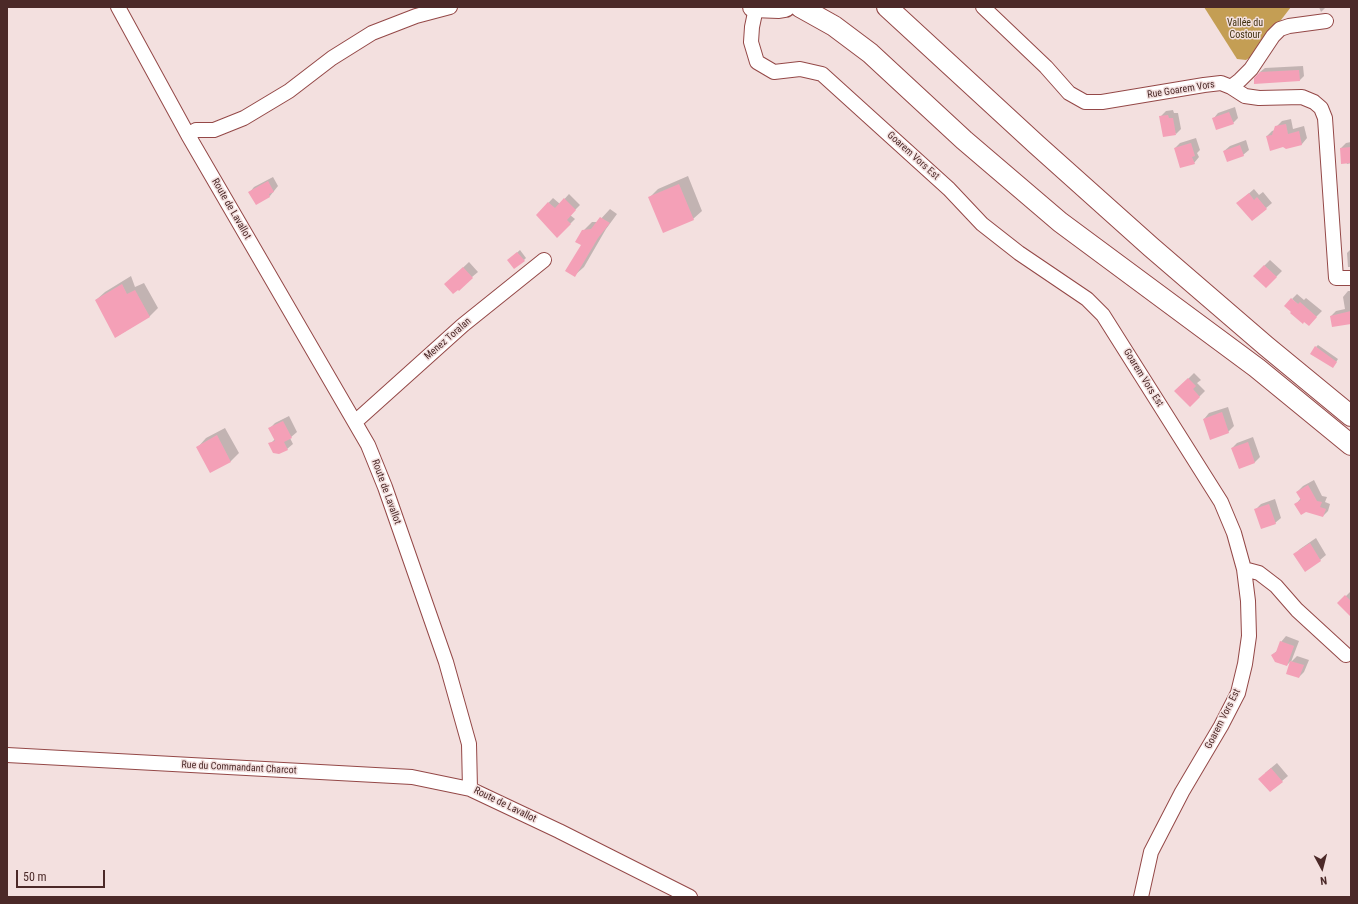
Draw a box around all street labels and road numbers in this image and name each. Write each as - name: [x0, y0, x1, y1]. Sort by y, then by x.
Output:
- street label: Rue Goarem Vors: [1146, 79, 1216, 101]
- street label: Goarem Vors Est: [884, 129, 942, 183]
- street label: Route de Lavallot: [209, 177, 253, 241]
- street label: Menez Toralan: [422, 316, 474, 362]
- street label: Goarem Vors Est: [1120, 347, 1166, 409]
- street label: Route de Lavallot: [369, 458, 403, 526]
- street label: Goarem Vors Est: [1203, 687, 1243, 751]
- street label: Rue du Commandant Charcot: [181, 759, 297, 777]
- street label: Route de Lavallot: [472, 785, 538, 825]

